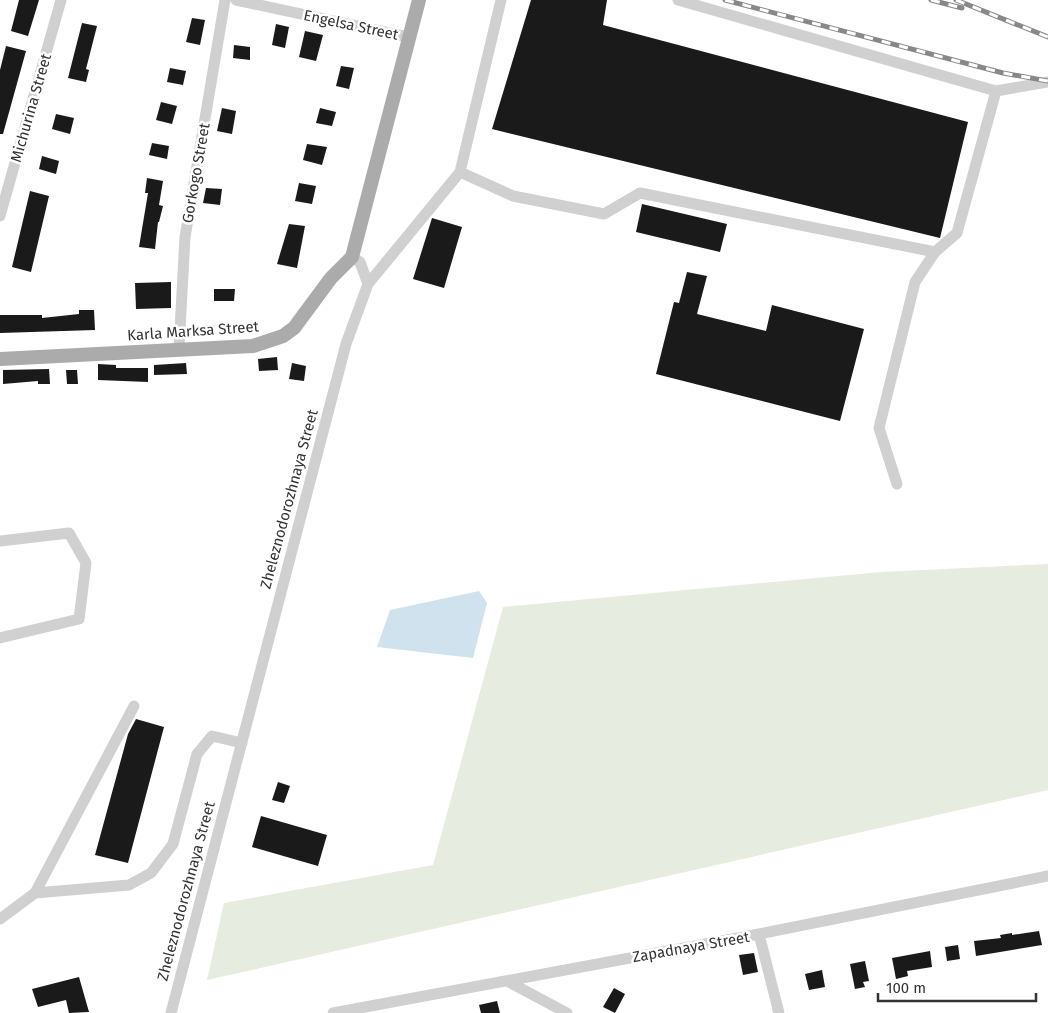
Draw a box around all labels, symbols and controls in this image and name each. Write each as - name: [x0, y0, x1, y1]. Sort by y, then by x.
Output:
- street label: Engelsa Street: [302, 6, 401, 44]
- street label: Michurina Street: [7, 51, 55, 164]
- street label: Gorkogo Street: [178, 121, 214, 224]
- street label: Karla Marksa Street: [127, 317, 260, 345]
- street label: Zheleznodorozhnaya Street: [256, 407, 322, 591]
- street label: Zheleznodorozhnaya Street: [153, 799, 219, 983]
- street label: Zapadnaya Street: [631, 928, 751, 966]
- scale bar: [878, 970, 1036, 1002]
- text: 100 m: [886, 979, 926, 997]

